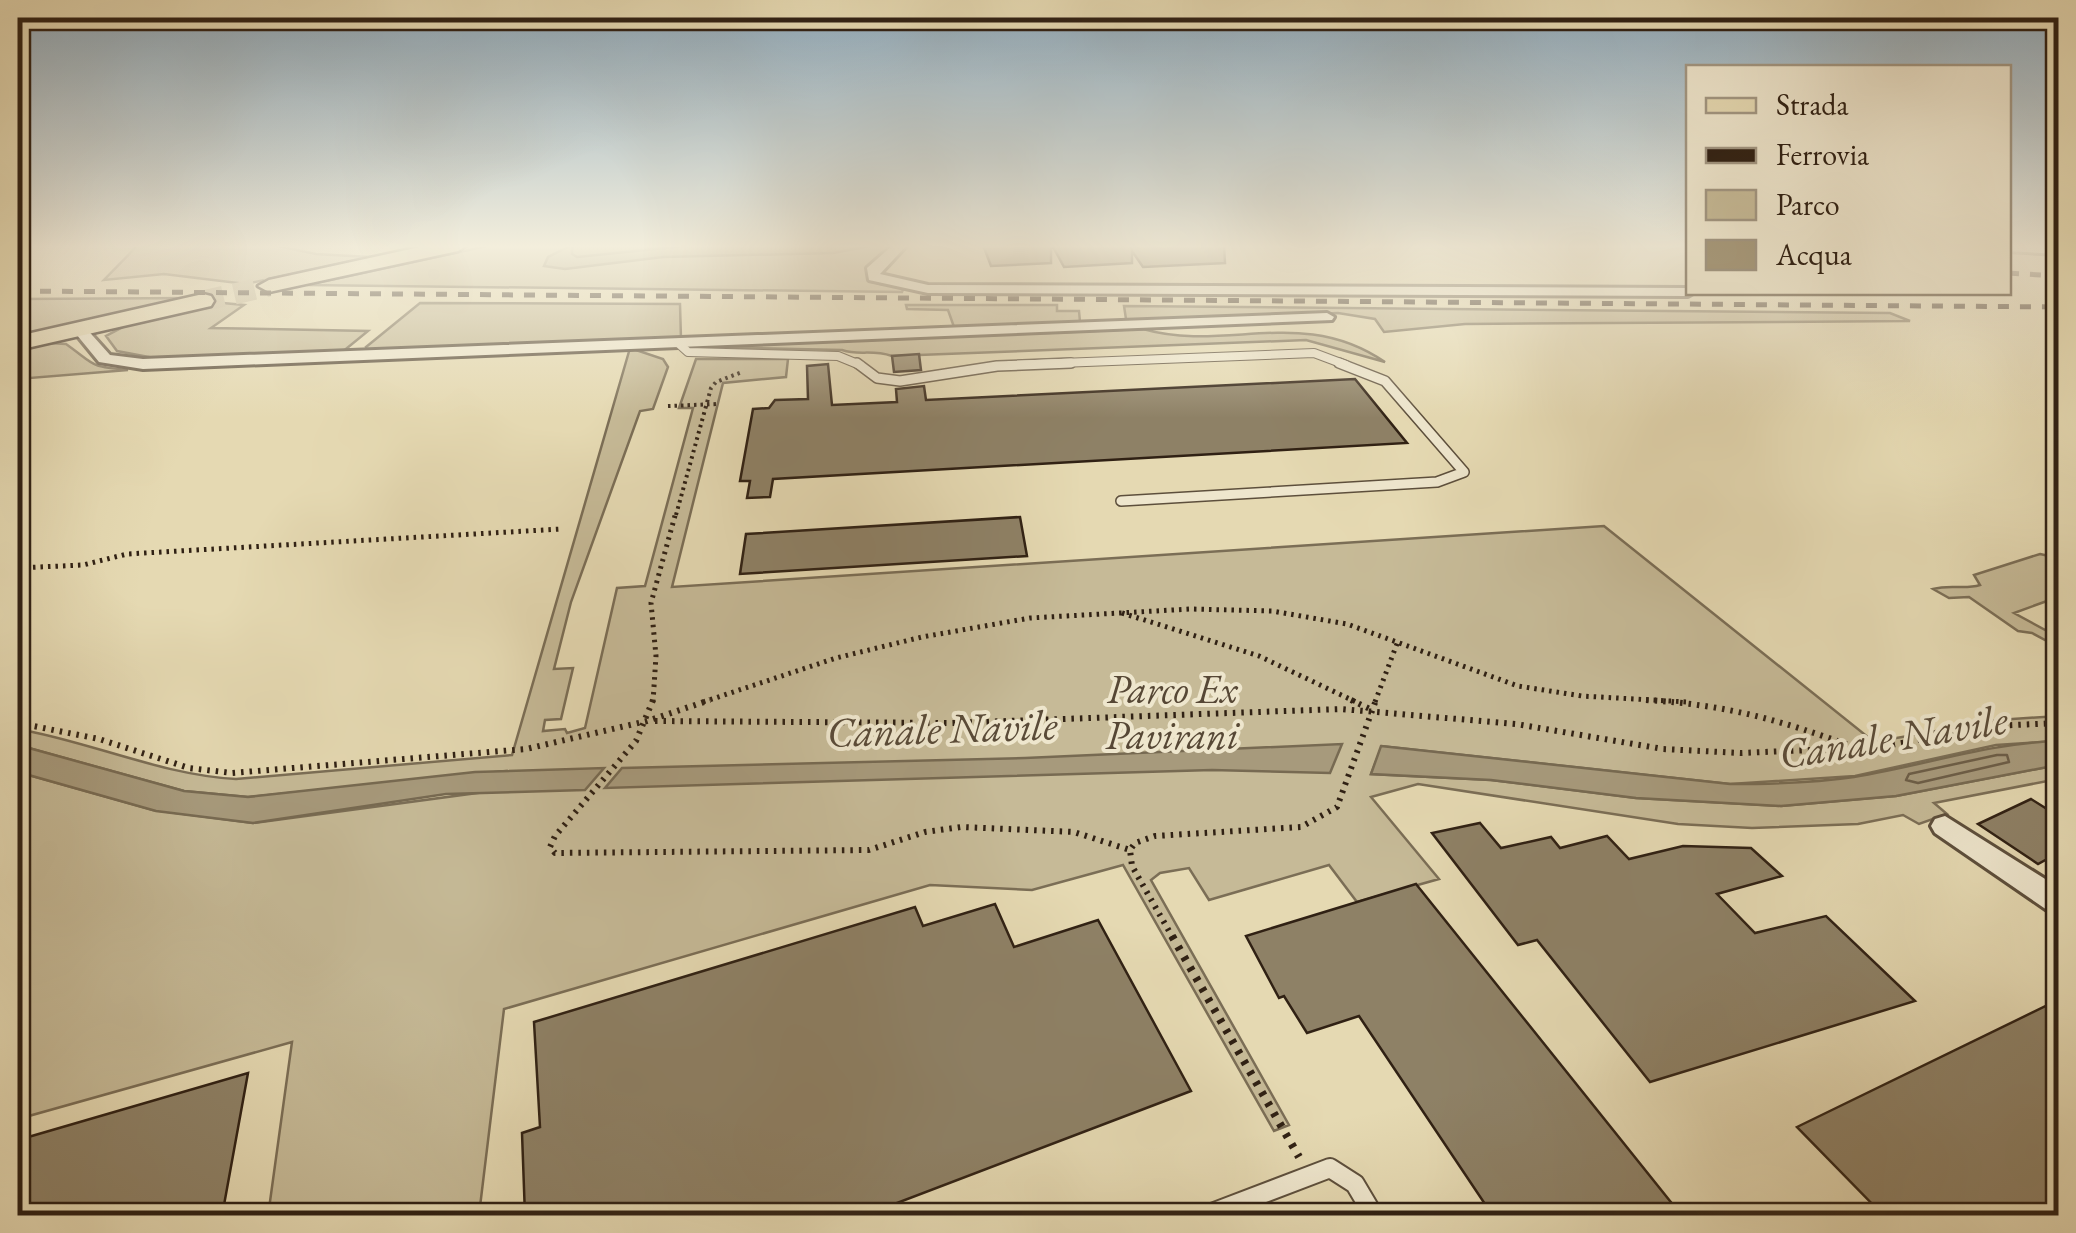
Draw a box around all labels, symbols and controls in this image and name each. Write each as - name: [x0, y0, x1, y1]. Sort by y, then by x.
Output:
- legend: [1686, 65, 2011, 295]
- text: Strada: [1776, 85, 1849, 124]
- text: Ferrovia: [1776, 135, 1869, 174]
- text: Parco: [1776, 185, 1840, 224]
- text: Acqua: [1775, 235, 1852, 274]
- park label: Parco Ex Pavirani: [1105, 663, 1240, 761]
- water label: Canale Navile: [1775, 691, 2012, 782]
- water label: Canale Navile: [826, 697, 1059, 760]

